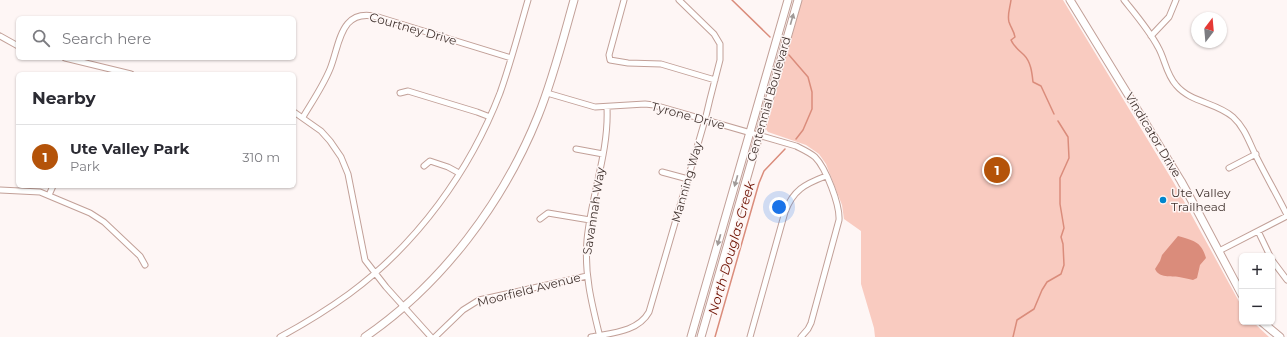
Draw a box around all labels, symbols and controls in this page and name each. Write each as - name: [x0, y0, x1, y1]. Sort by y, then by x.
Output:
- street label: Courtney Drive: [368, 9, 458, 48]
- north arrow: [1191, 12, 1227, 48]
- one-way arrow: [789, 13, 795, 25]
- search box: [16, 16, 296, 60]
- icon: search: [30, 27, 52, 49]
- text: Search here: [62, 29, 151, 48]
- street label: Centennial Boulevard: [743, 35, 794, 163]
- text: Nearby: [32, 88, 96, 108]
- street label: Vindicator Drive: [1122, 90, 1185, 180]
- street label: Tyrone Drive: [650, 99, 727, 133]
- text: Ute Valley Park: [70, 139, 189, 158]
- street label: Manning Way: [668, 139, 705, 224]
- text: 1: [42, 149, 48, 165]
- text: 310 m: [242, 149, 280, 165]
- pin: 1: [984, 155, 1010, 185]
- text: Park: [70, 158, 100, 174]
- street label: Savannah Way: [579, 166, 608, 256]
- one-way arrow: [733, 175, 739, 187]
- water label: North Douglas Creek: [704, 178, 758, 317]
- place label: Ute Valley Trailhead: [1171, 185, 1231, 214]
- marker: Ute Valley Trailhead: [1158, 195, 1168, 205]
- your location: [769, 197, 789, 217]
- one-way arrow: [716, 234, 722, 246]
- map controls: [1239, 253, 1275, 325]
- button: +: [1239, 253, 1275, 289]
- street label: Moorfield Avenue: [476, 269, 582, 310]
- button: −: [1239, 289, 1275, 325]

